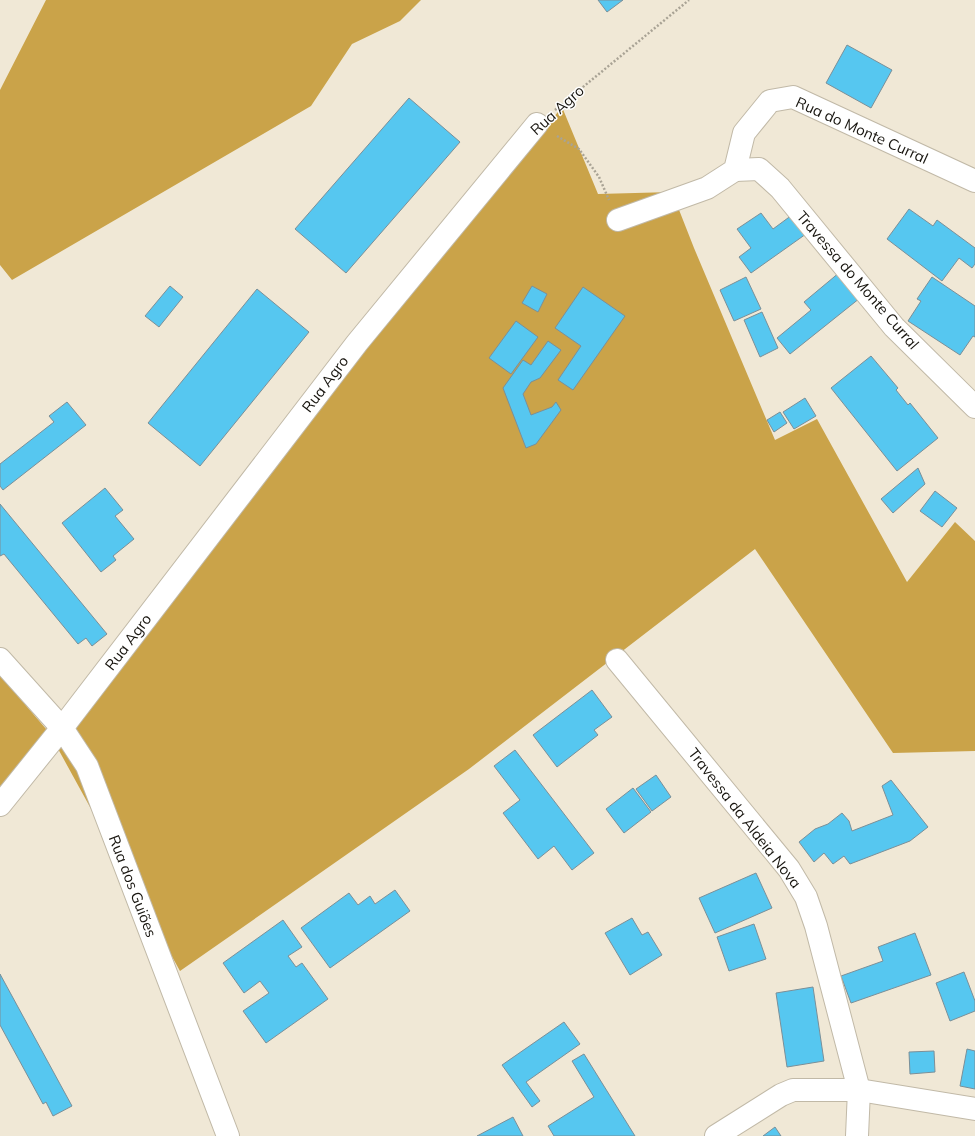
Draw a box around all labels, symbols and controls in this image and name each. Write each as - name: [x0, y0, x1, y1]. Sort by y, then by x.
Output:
- street label: Rua Agro: [526, 81, 588, 139]
- street label: Rua do Monte Curral: [793, 92, 931, 168]
- street label: Travessa do Monte Curral: [793, 207, 923, 353]
- street label: Rua Agro: [298, 352, 352, 416]
- street label: Rua Agro: [101, 610, 155, 674]
- street label: Travessa da Aldeia Nova: [684, 744, 806, 892]
- street label: Rua dos Guiões: [105, 832, 161, 940]

